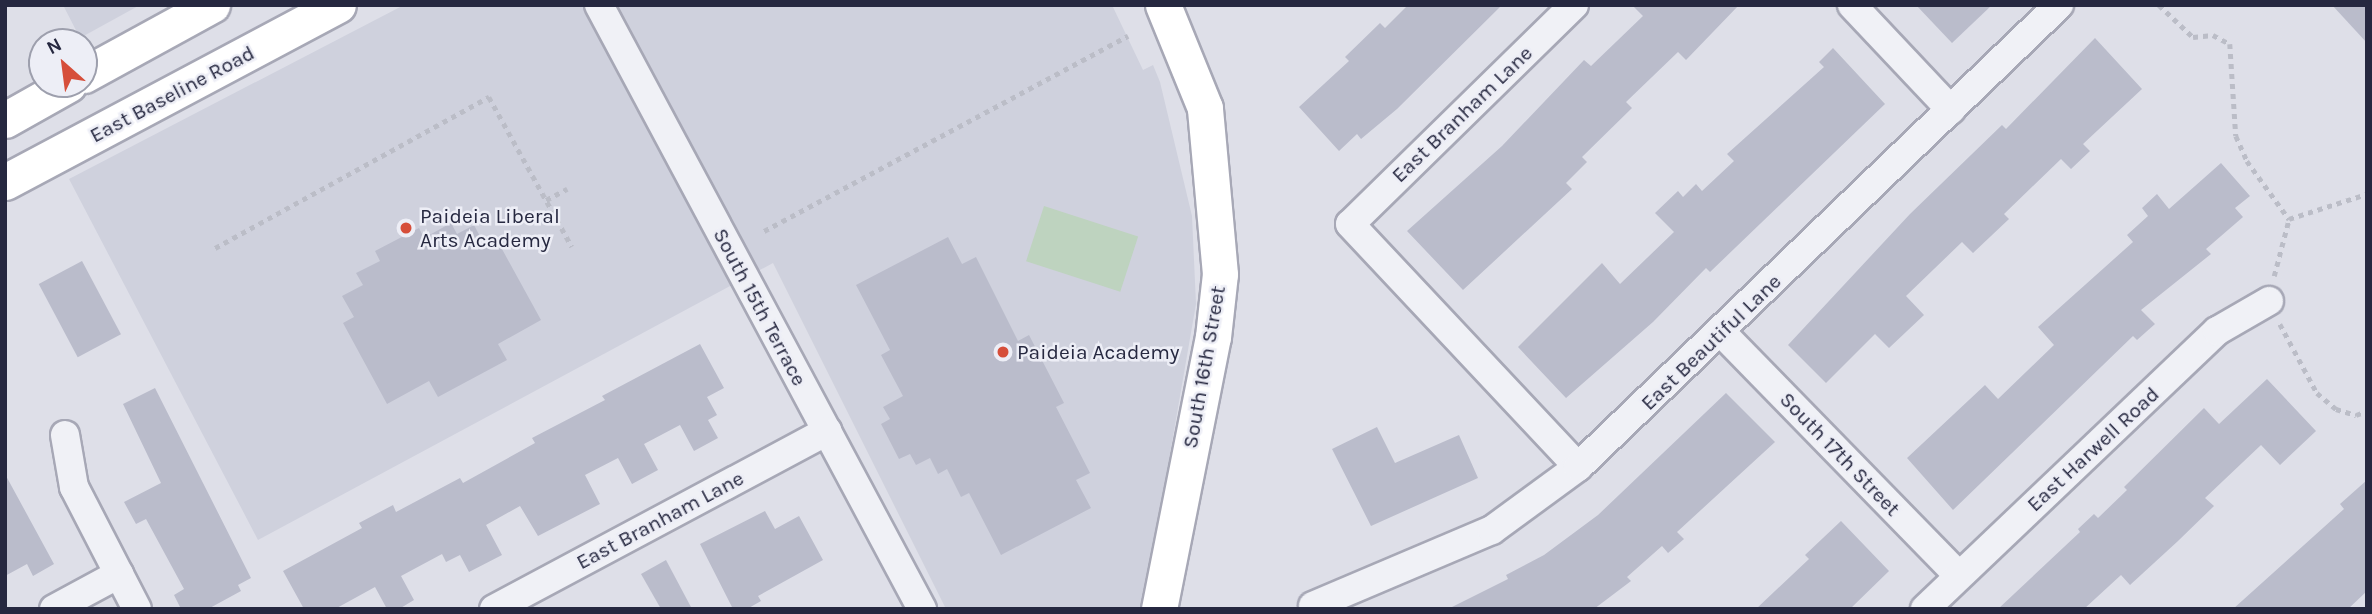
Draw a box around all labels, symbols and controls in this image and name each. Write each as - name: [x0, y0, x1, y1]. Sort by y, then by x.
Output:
- north arrow: [28, 28, 98, 98]
- text: N: [43, 33, 65, 59]
- street label: East Baseline Road: [85, 40, 259, 148]
- street label: East Branham Lane: [1386, 40, 1538, 188]
- place label: Paideia Liberal Arts Academy: [420, 203, 560, 253]
- marker: Paideia Liberal Arts Academy: [398, 220, 414, 236]
- street label: South 15th Terrace: [708, 224, 812, 390]
- street label: East Beautiful Lane: [1636, 269, 1786, 415]
- street label: South 16th Street: [1177, 284, 1231, 450]
- place label: Paideia Academy: [1017, 339, 1180, 365]
- marker: Paideia Academy: [995, 344, 1011, 360]
- street label: East Harwell Road: [2022, 381, 2164, 517]
- street label: South 17th Street: [1775, 387, 1905, 521]
- street label: East Branham Lane: [572, 465, 748, 575]

